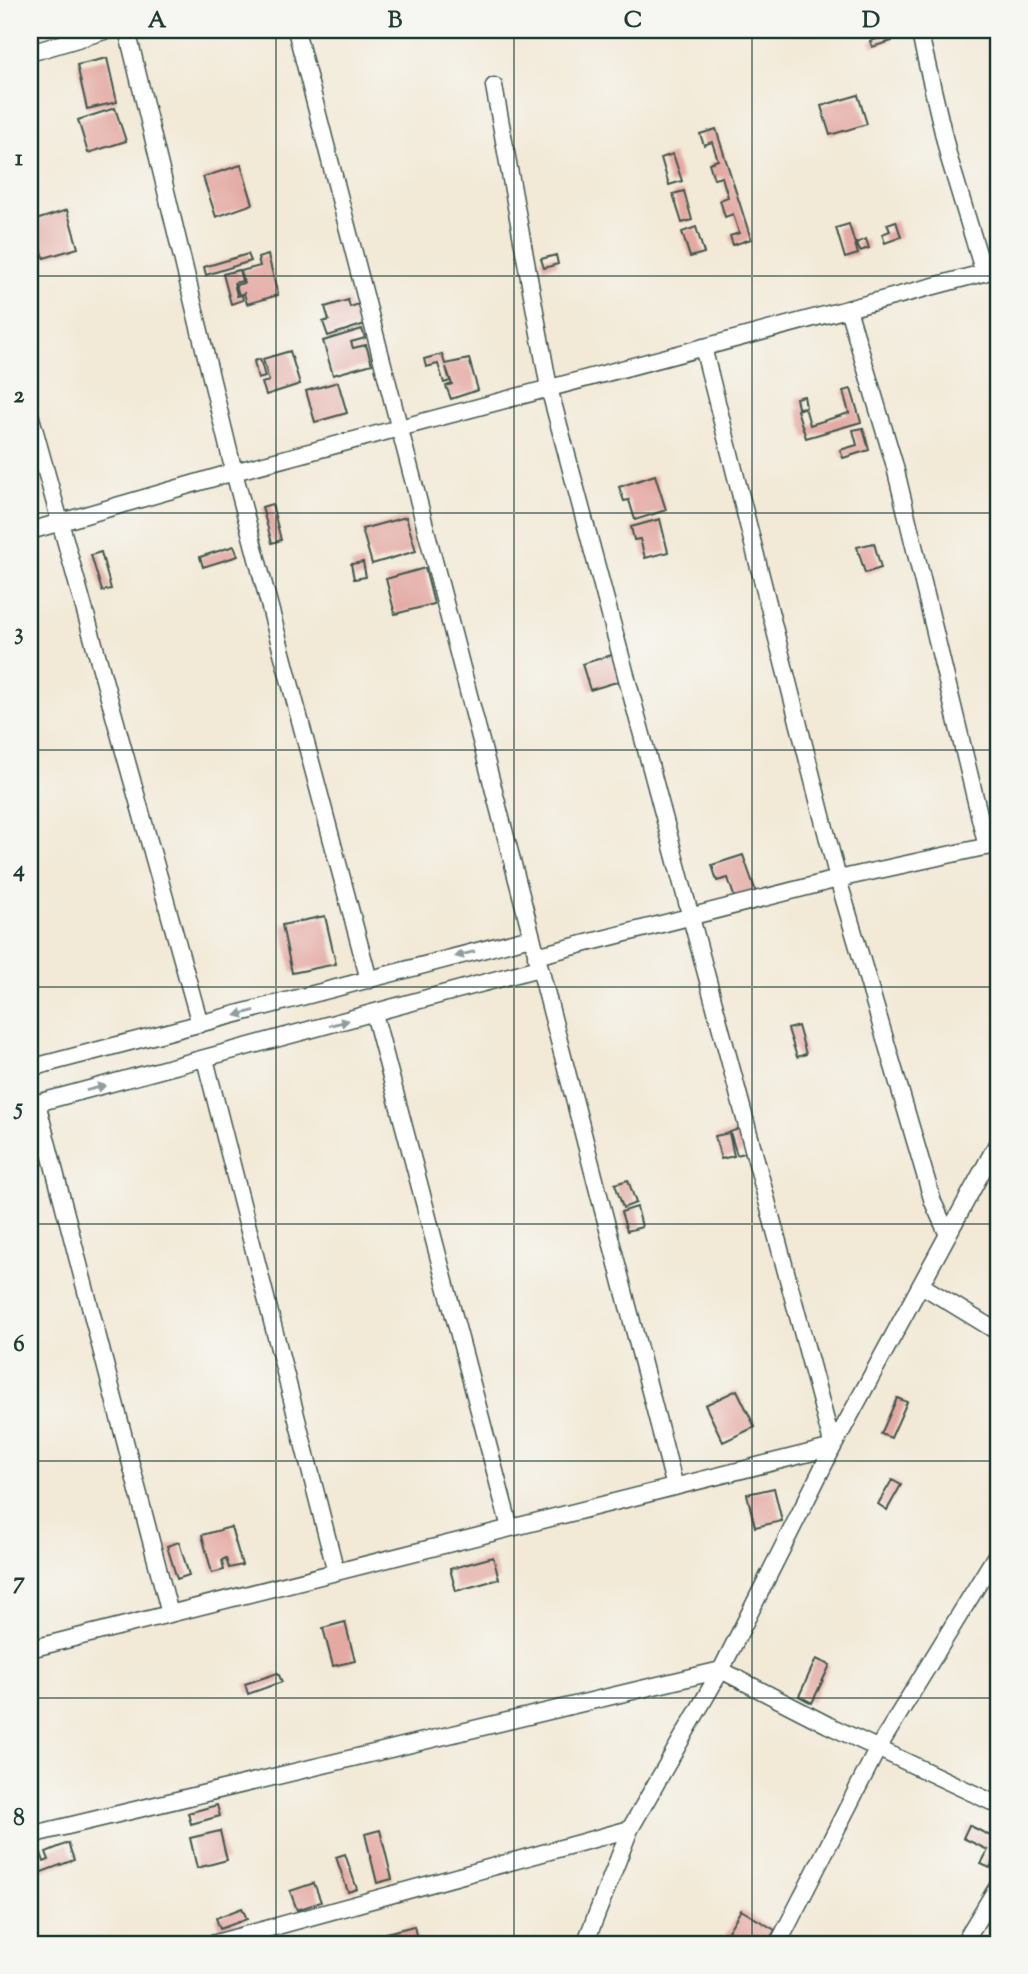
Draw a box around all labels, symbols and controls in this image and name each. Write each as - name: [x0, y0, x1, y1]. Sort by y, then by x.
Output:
- text: A: [148, 5, 167, 38]
- text: B: [388, 5, 403, 38]
- text: C: [624, 5, 642, 38]
- text: D: [862, 5, 880, 38]
- text: 1: [15, 143, 23, 176]
- text: 2: [14, 380, 25, 413]
- text: 3: [14, 617, 24, 650]
- text: 4: [12, 854, 25, 887]
- one-way arrow: [454, 949, 476, 960]
- one-way arrow: [234, 1008, 255, 1018]
- one-way arrow: [329, 1017, 350, 1027]
- one-way arrow: [85, 1082, 107, 1093]
- text: 5: [13, 1092, 23, 1125]
- text: 6: [13, 1329, 25, 1362]
- text: 7: [13, 1566, 25, 1599]
- text: 8: [13, 1803, 25, 1836]

